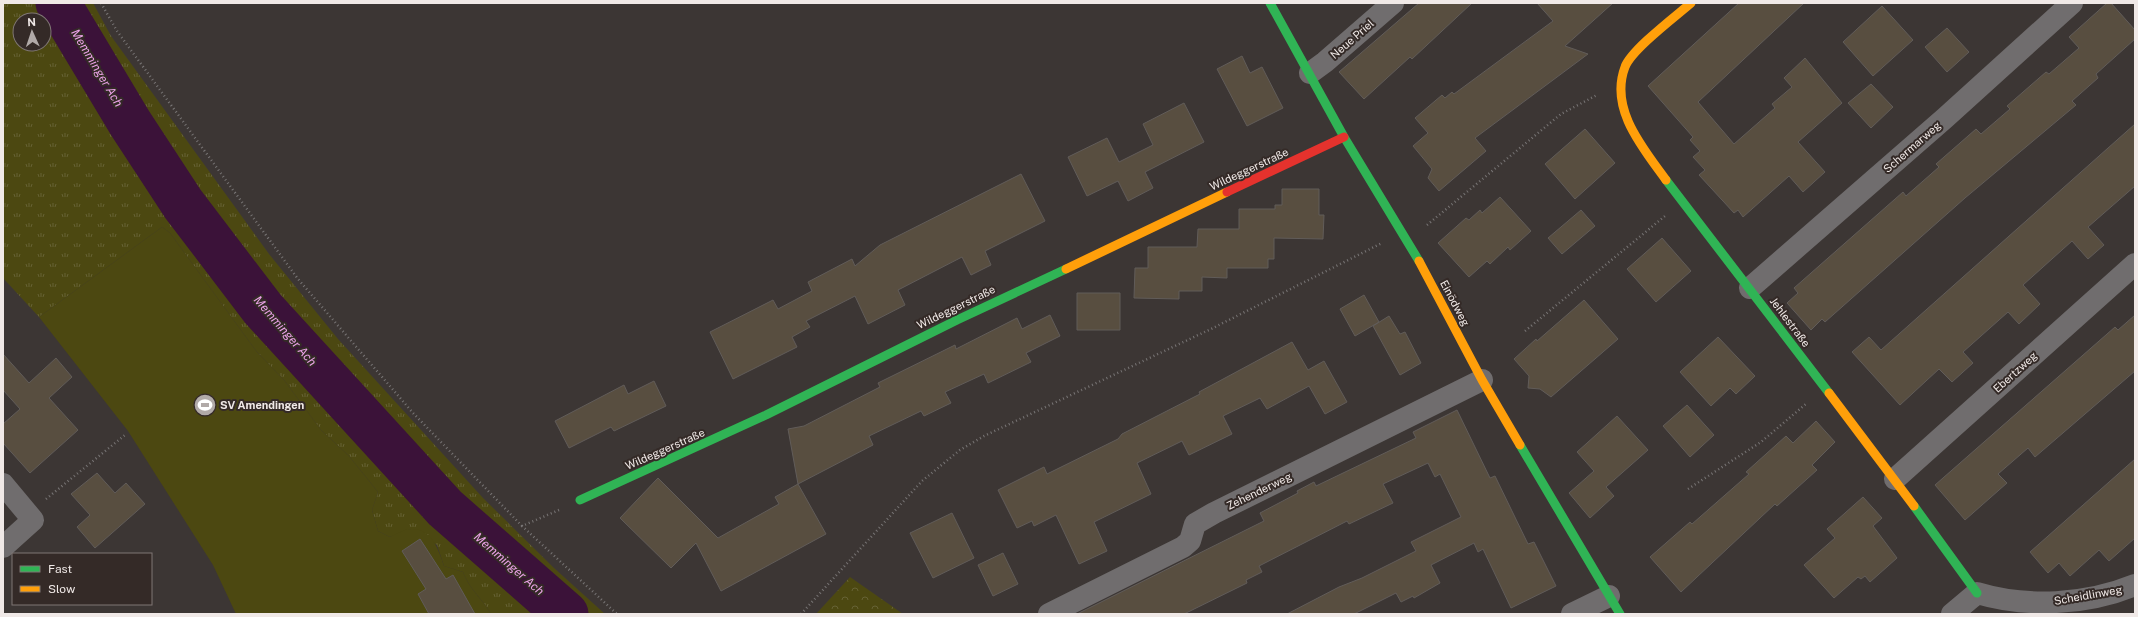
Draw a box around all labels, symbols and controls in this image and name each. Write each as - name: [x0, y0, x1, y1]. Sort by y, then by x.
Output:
- north arrow: [12, 12, 52, 52]
- text: N: [27, 16, 36, 28]
- street label: Neue Priel: [1328, 17, 1376, 61]
- water label: Memminger Ach: [68, 27, 126, 110]
- street label: Schermarweg: [1881, 119, 1943, 175]
- street label: Wildeggerstraße: [1208, 145, 1290, 193]
- street label: Einödweg: [1438, 278, 1472, 328]
- street label: Wildeggerstraße: [915, 283, 997, 331]
- water label: Memminger Ach: [251, 293, 319, 369]
- street label: Jehlestraße: [1768, 295, 1812, 349]
- street label: Ebertzweg: [1991, 349, 2039, 395]
- sports icon: SV Amendingen: [192, 392, 218, 418]
- place label: SV Amendingen: [220, 399, 304, 411]
- street label: Wildeggerstraße: [623, 426, 707, 472]
- street label: Zehenderweg: [1225, 470, 1294, 512]
- water label: Memminger Ach: [471, 530, 547, 598]
- legend: [12, 553, 152, 605]
- text: Fast: [48, 562, 73, 576]
- text: Slow: [48, 582, 76, 596]
- street label: Scheidlinweg: [2053, 583, 2123, 607]

